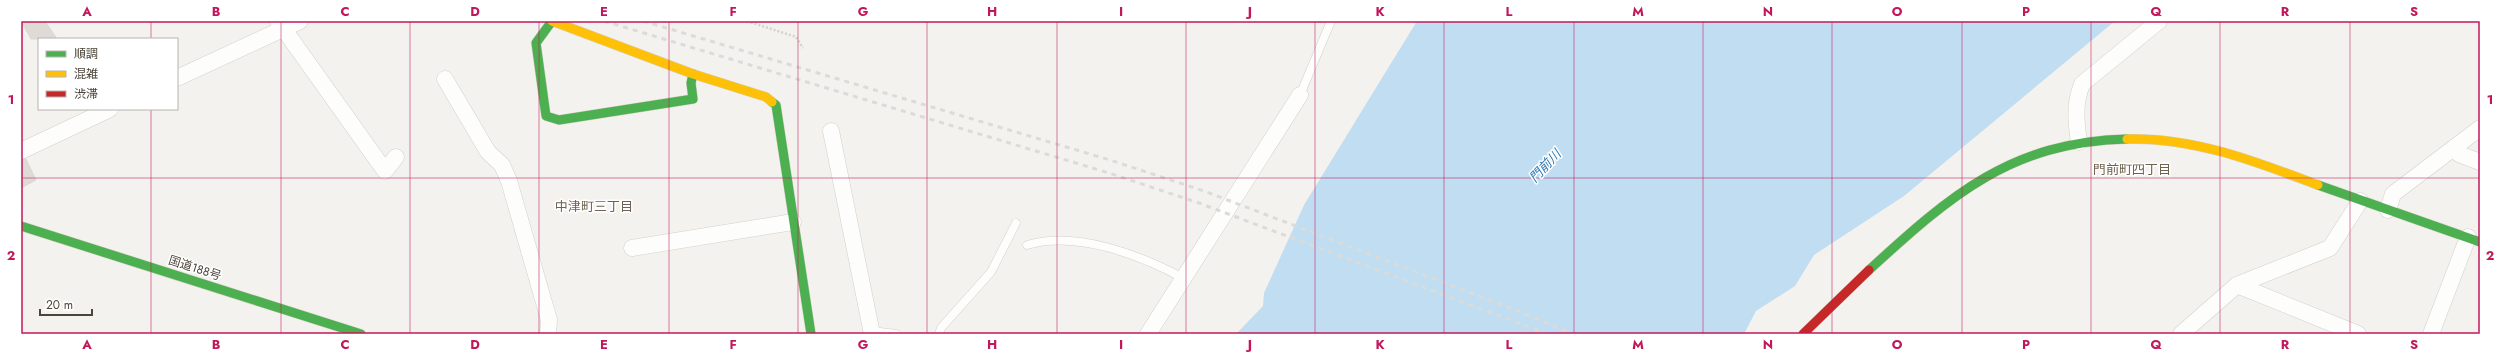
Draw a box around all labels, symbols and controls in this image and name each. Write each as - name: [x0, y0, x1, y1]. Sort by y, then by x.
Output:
- text: A: [81, 2, 92, 21]
- text: B: [212, 2, 221, 21]
- text: C: [340, 2, 350, 21]
- text: D: [470, 2, 480, 21]
- text: E: [600, 2, 608, 21]
- text: F: [729, 2, 737, 21]
- text: G: [858, 2, 869, 21]
- text: H: [987, 2, 997, 21]
- text: I: [1119, 2, 1123, 21]
- text: J: [1245, 2, 1252, 21]
- text: K: [1375, 2, 1385, 21]
- text: L: [1506, 2, 1513, 21]
- text: M: [1632, 2, 1644, 21]
- text: N: [1763, 2, 1773, 21]
- text: O: [1892, 2, 1903, 21]
- text: P: [2022, 2, 2030, 21]
- text: Q: [2150, 2, 2162, 21]
- text: R: [2281, 2, 2290, 21]
- text: S: [2410, 2, 2418, 21]
- legend: [38, 38, 178, 110]
- text: 順調: [74, 45, 98, 63]
- text: 混雑: [74, 65, 98, 83]
- text: 渋滞: [74, 85, 98, 103]
- text: 1: [8, 90, 14, 109]
- text: 1: [2487, 90, 2493, 109]
- water label: 門前川: [1525, 144, 1567, 187]
- district label: 門前町四丁目: [2093, 160, 2171, 179]
- district label: 中津町三丁目: [555, 197, 633, 216]
- text: 2: [7, 246, 15, 265]
- text: 2: [2486, 246, 2494, 265]
- street label: 国道188号: [166, 251, 224, 285]
- scale bar: [40, 291, 92, 317]
- text: 20 m: [46, 296, 73, 314]
- text: A: [81, 335, 92, 354]
- text: B: [212, 335, 221, 354]
- text: C: [340, 335, 350, 354]
- text: D: [470, 335, 480, 354]
- text: E: [600, 335, 608, 354]
- text: F: [729, 335, 737, 354]
- text: G: [858, 335, 869, 354]
- text: H: [987, 335, 997, 354]
- text: I: [1119, 335, 1123, 354]
- text: J: [1245, 335, 1252, 354]
- text: K: [1375, 335, 1385, 354]
- text: L: [1506, 335, 1513, 354]
- text: M: [1632, 335, 1644, 354]
- text: N: [1763, 335, 1773, 354]
- text: O: [1892, 335, 1903, 354]
- text: P: [2022, 335, 2030, 354]
- text: Q: [2150, 335, 2162, 354]
- text: R: [2281, 335, 2290, 354]
- text: S: [2410, 335, 2418, 354]

